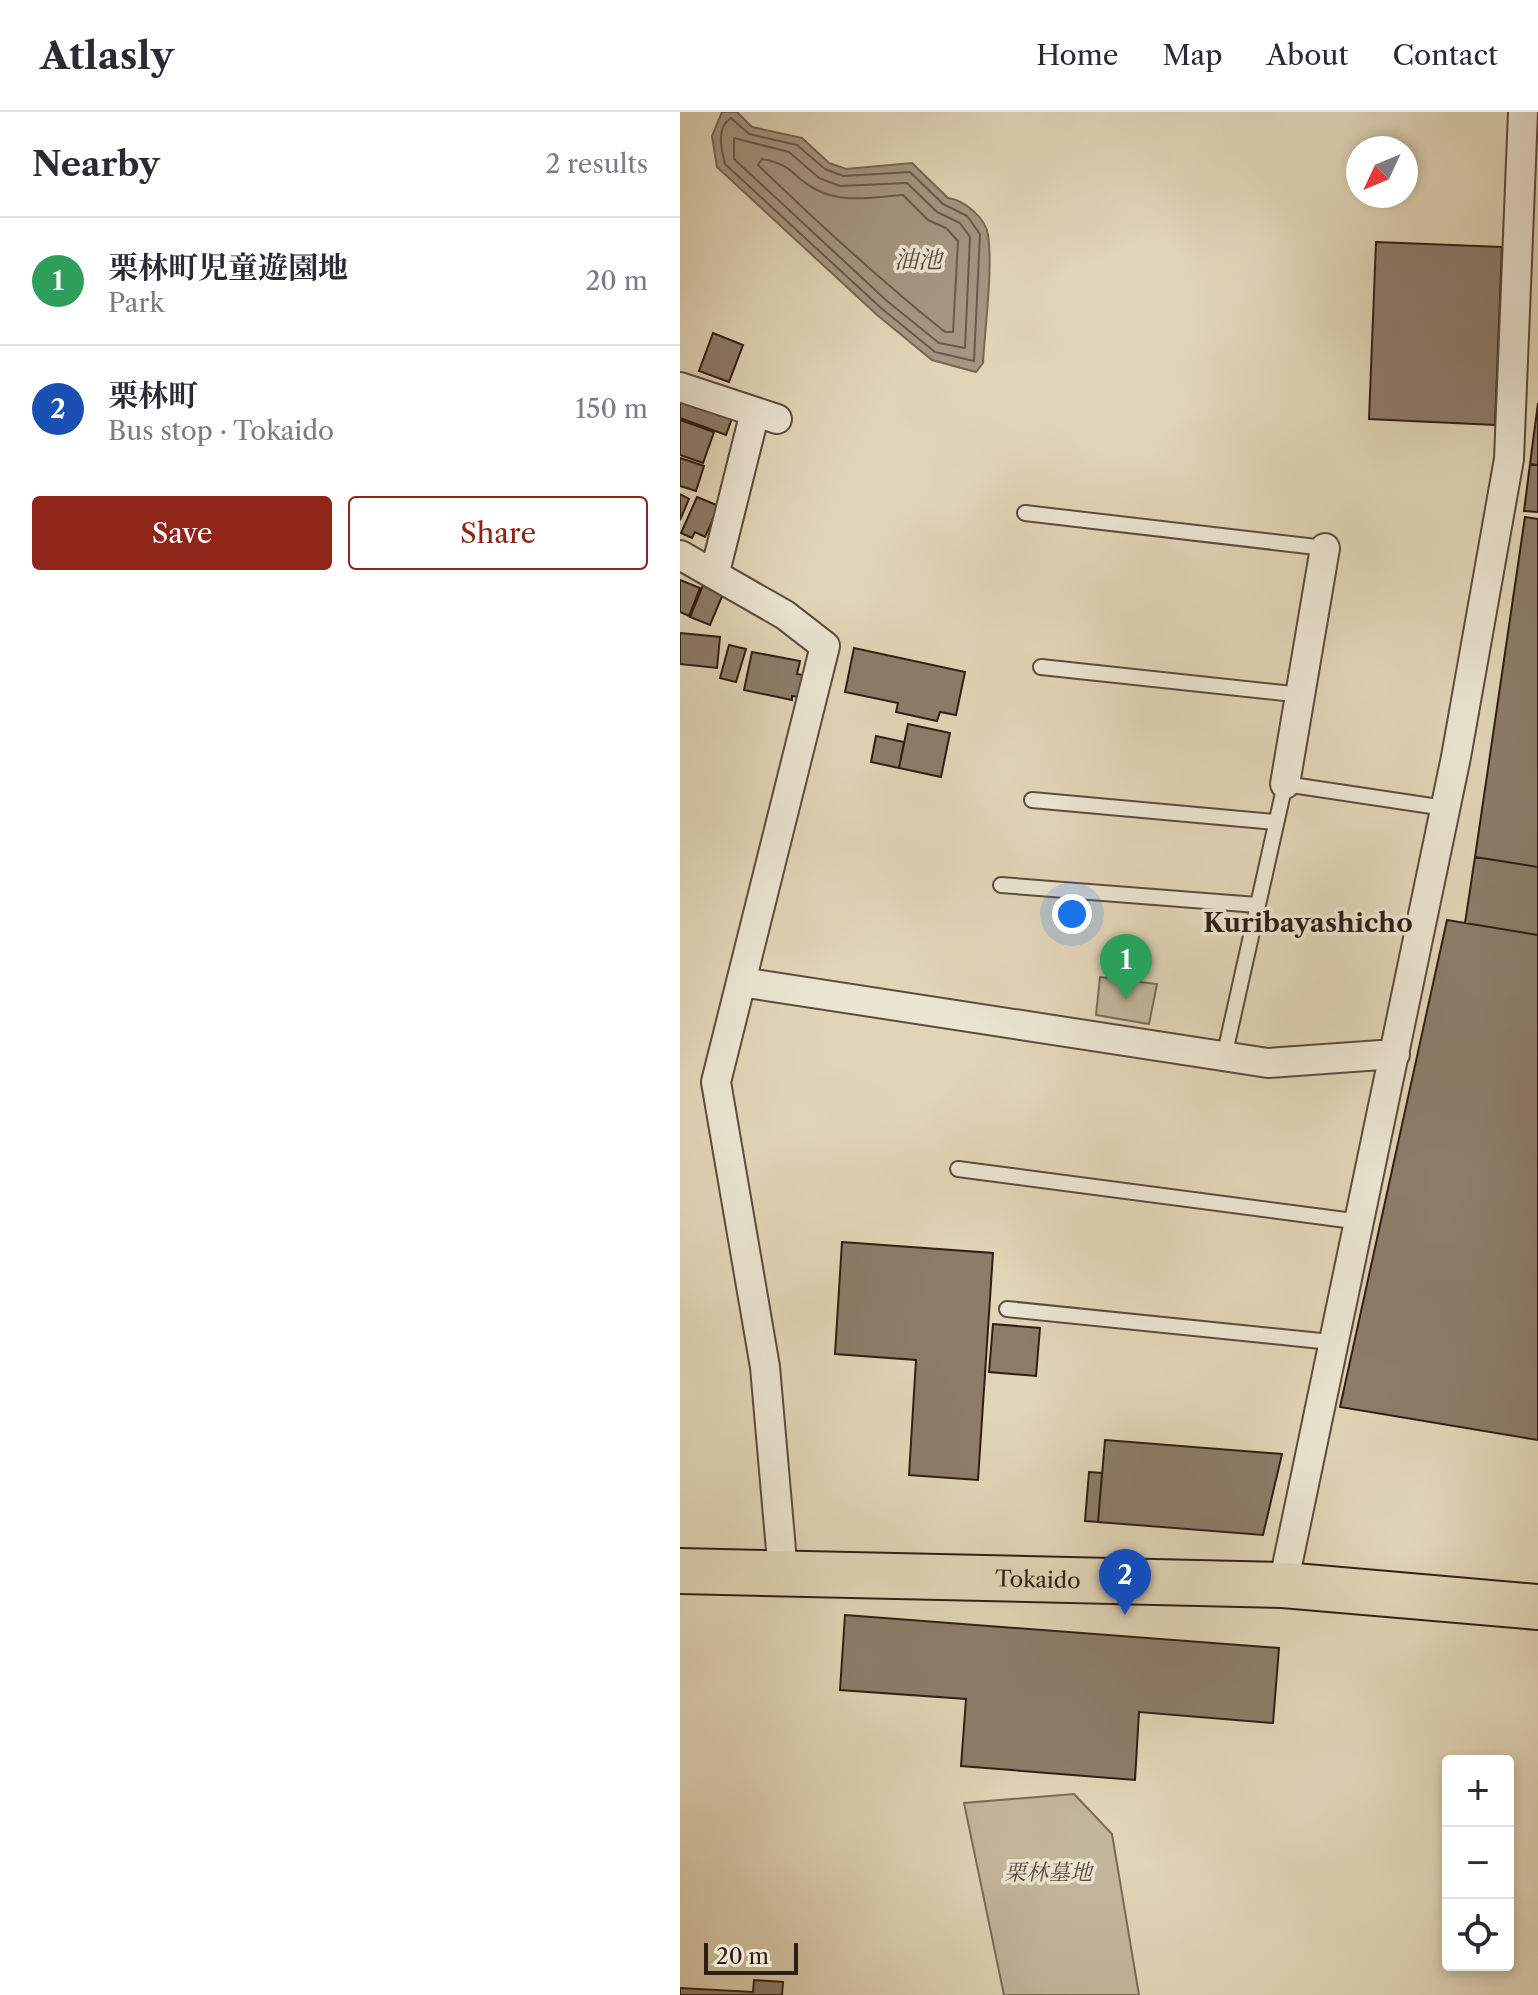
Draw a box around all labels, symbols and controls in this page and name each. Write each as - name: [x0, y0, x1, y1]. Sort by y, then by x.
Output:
- text: Atlasly: [40, 32, 174, 79]
- text: Home: [1036, 38, 1118, 72]
- text: Map: [1162, 38, 1222, 72]
- text: About: [1266, 38, 1348, 72]
- text: Contact: [1392, 38, 1498, 72]
- north arrow: [1346, 136, 1418, 208]
- text: Nearby: [32, 143, 160, 185]
- text: 2 results: [545, 148, 648, 180]
- water label: 油池: [894, 245, 945, 274]
- text: 栗林町児童遊園地: [108, 249, 348, 286]
- text: 1: [52, 265, 64, 297]
- text: 20 m: [585, 265, 648, 297]
- text: Park: [108, 287, 165, 319]
- text: 栗林町: [108, 377, 198, 414]
- text: 2: [50, 393, 66, 425]
- text: 150 m: [575, 393, 648, 425]
- text: Bus stop · Tokaido: [108, 415, 334, 447]
- button: Save: [32, 496, 332, 570]
- button: Share: [348, 496, 648, 570]
- your location: [1052, 894, 1092, 934]
- district label: Kuribayashicho: [1203, 907, 1413, 939]
- pin: 1: [1100, 934, 1152, 1000]
- pin: 2: [1099, 1549, 1151, 1615]
- street label: Tokaido: [995, 1565, 1081, 1594]
- map controls: [1442, 1755, 1514, 1971]
- button: +: [1442, 1755, 1514, 1827]
- button: −: [1442, 1827, 1514, 1899]
- park label: 栗林墓地: [1004, 1859, 1094, 1886]
- button: locate: [1442, 1899, 1514, 1971]
- scale bar: [704, 1939, 798, 1975]
- text: 20 m: [716, 1943, 769, 1970]

